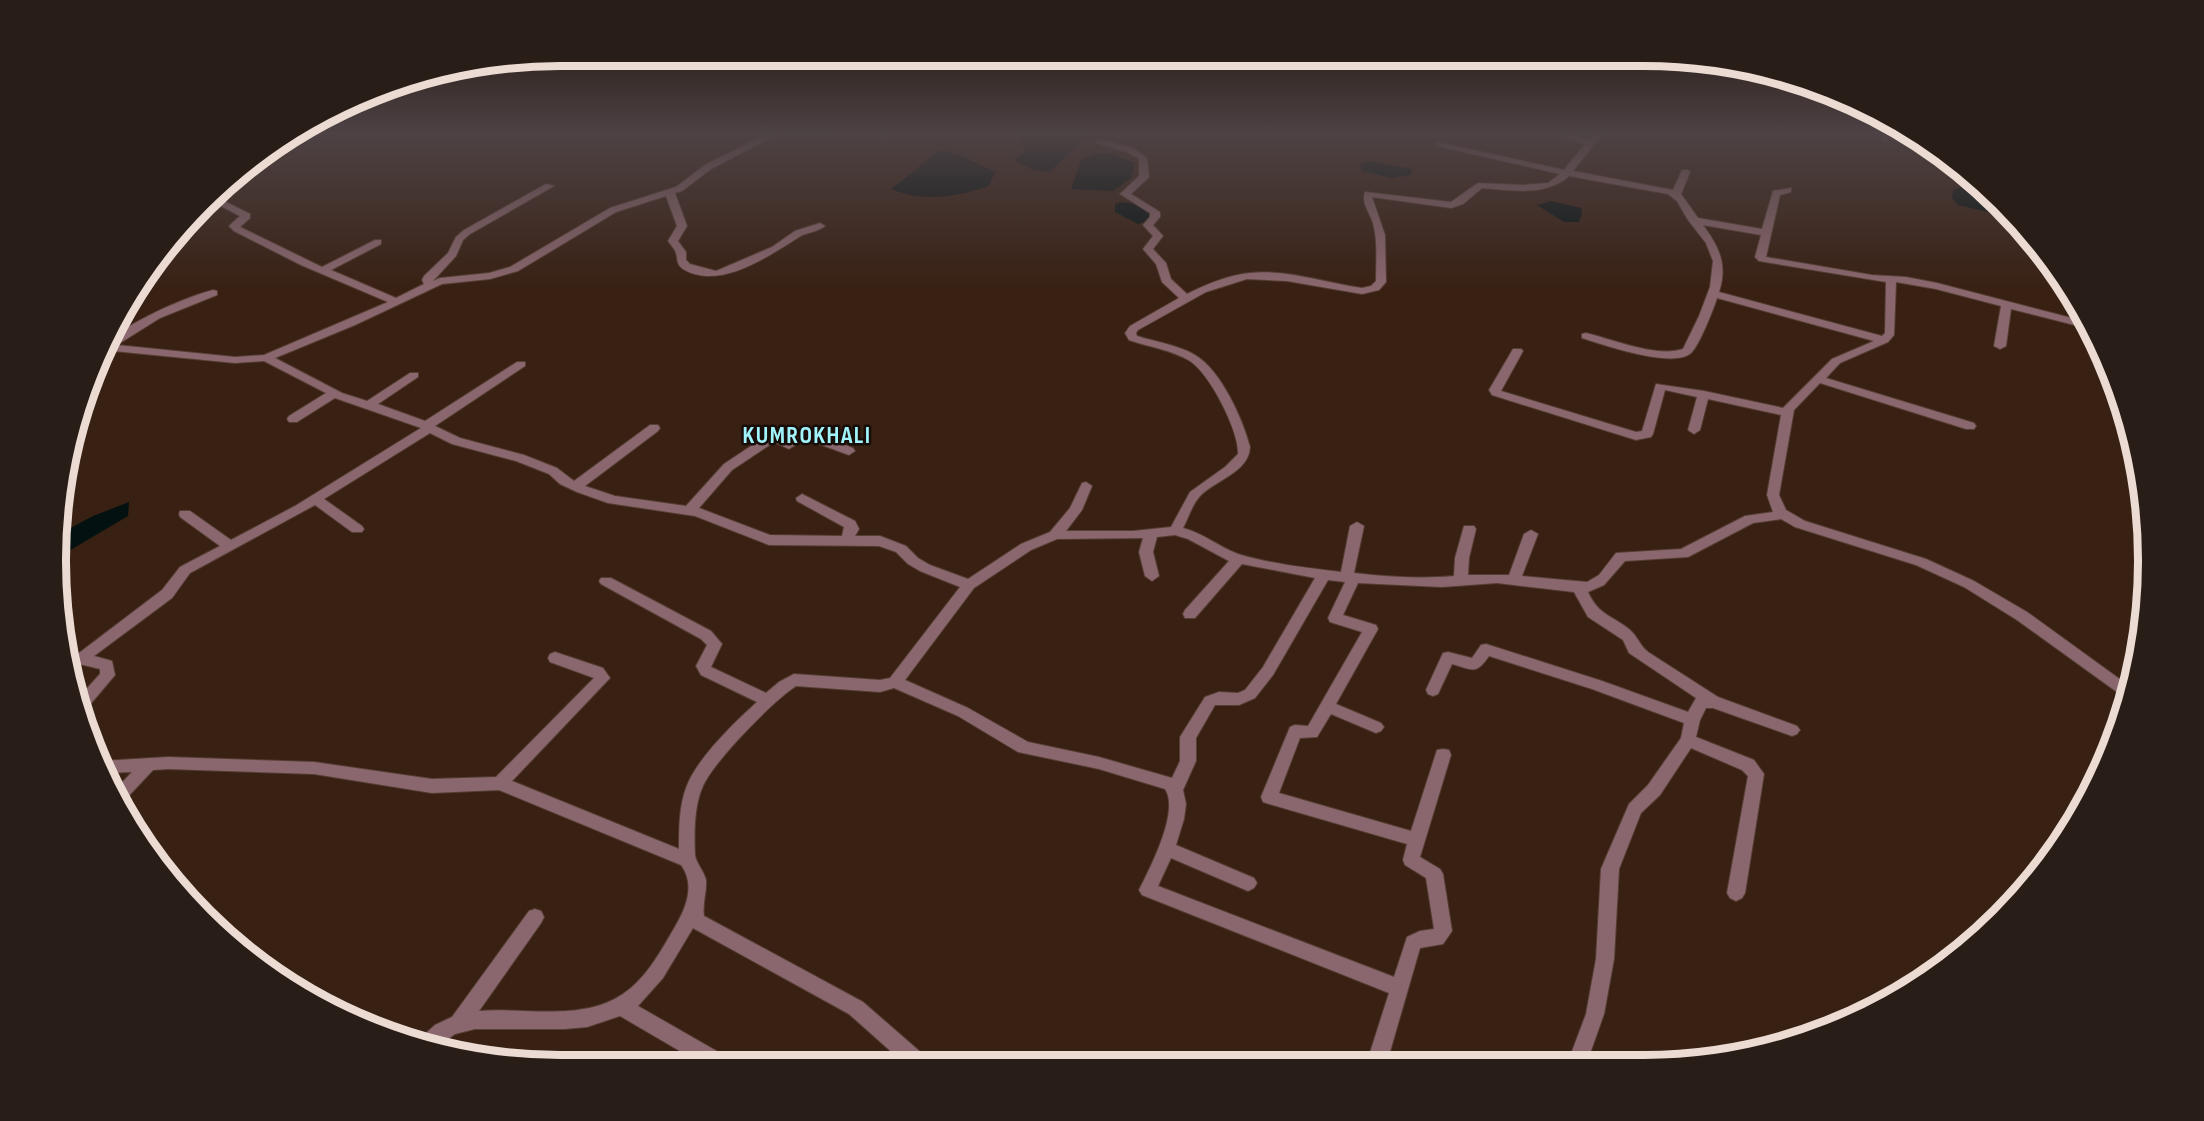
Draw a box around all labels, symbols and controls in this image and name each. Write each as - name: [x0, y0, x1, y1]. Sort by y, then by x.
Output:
- district label: KUMROKHALI: [742, 421, 872, 450]

